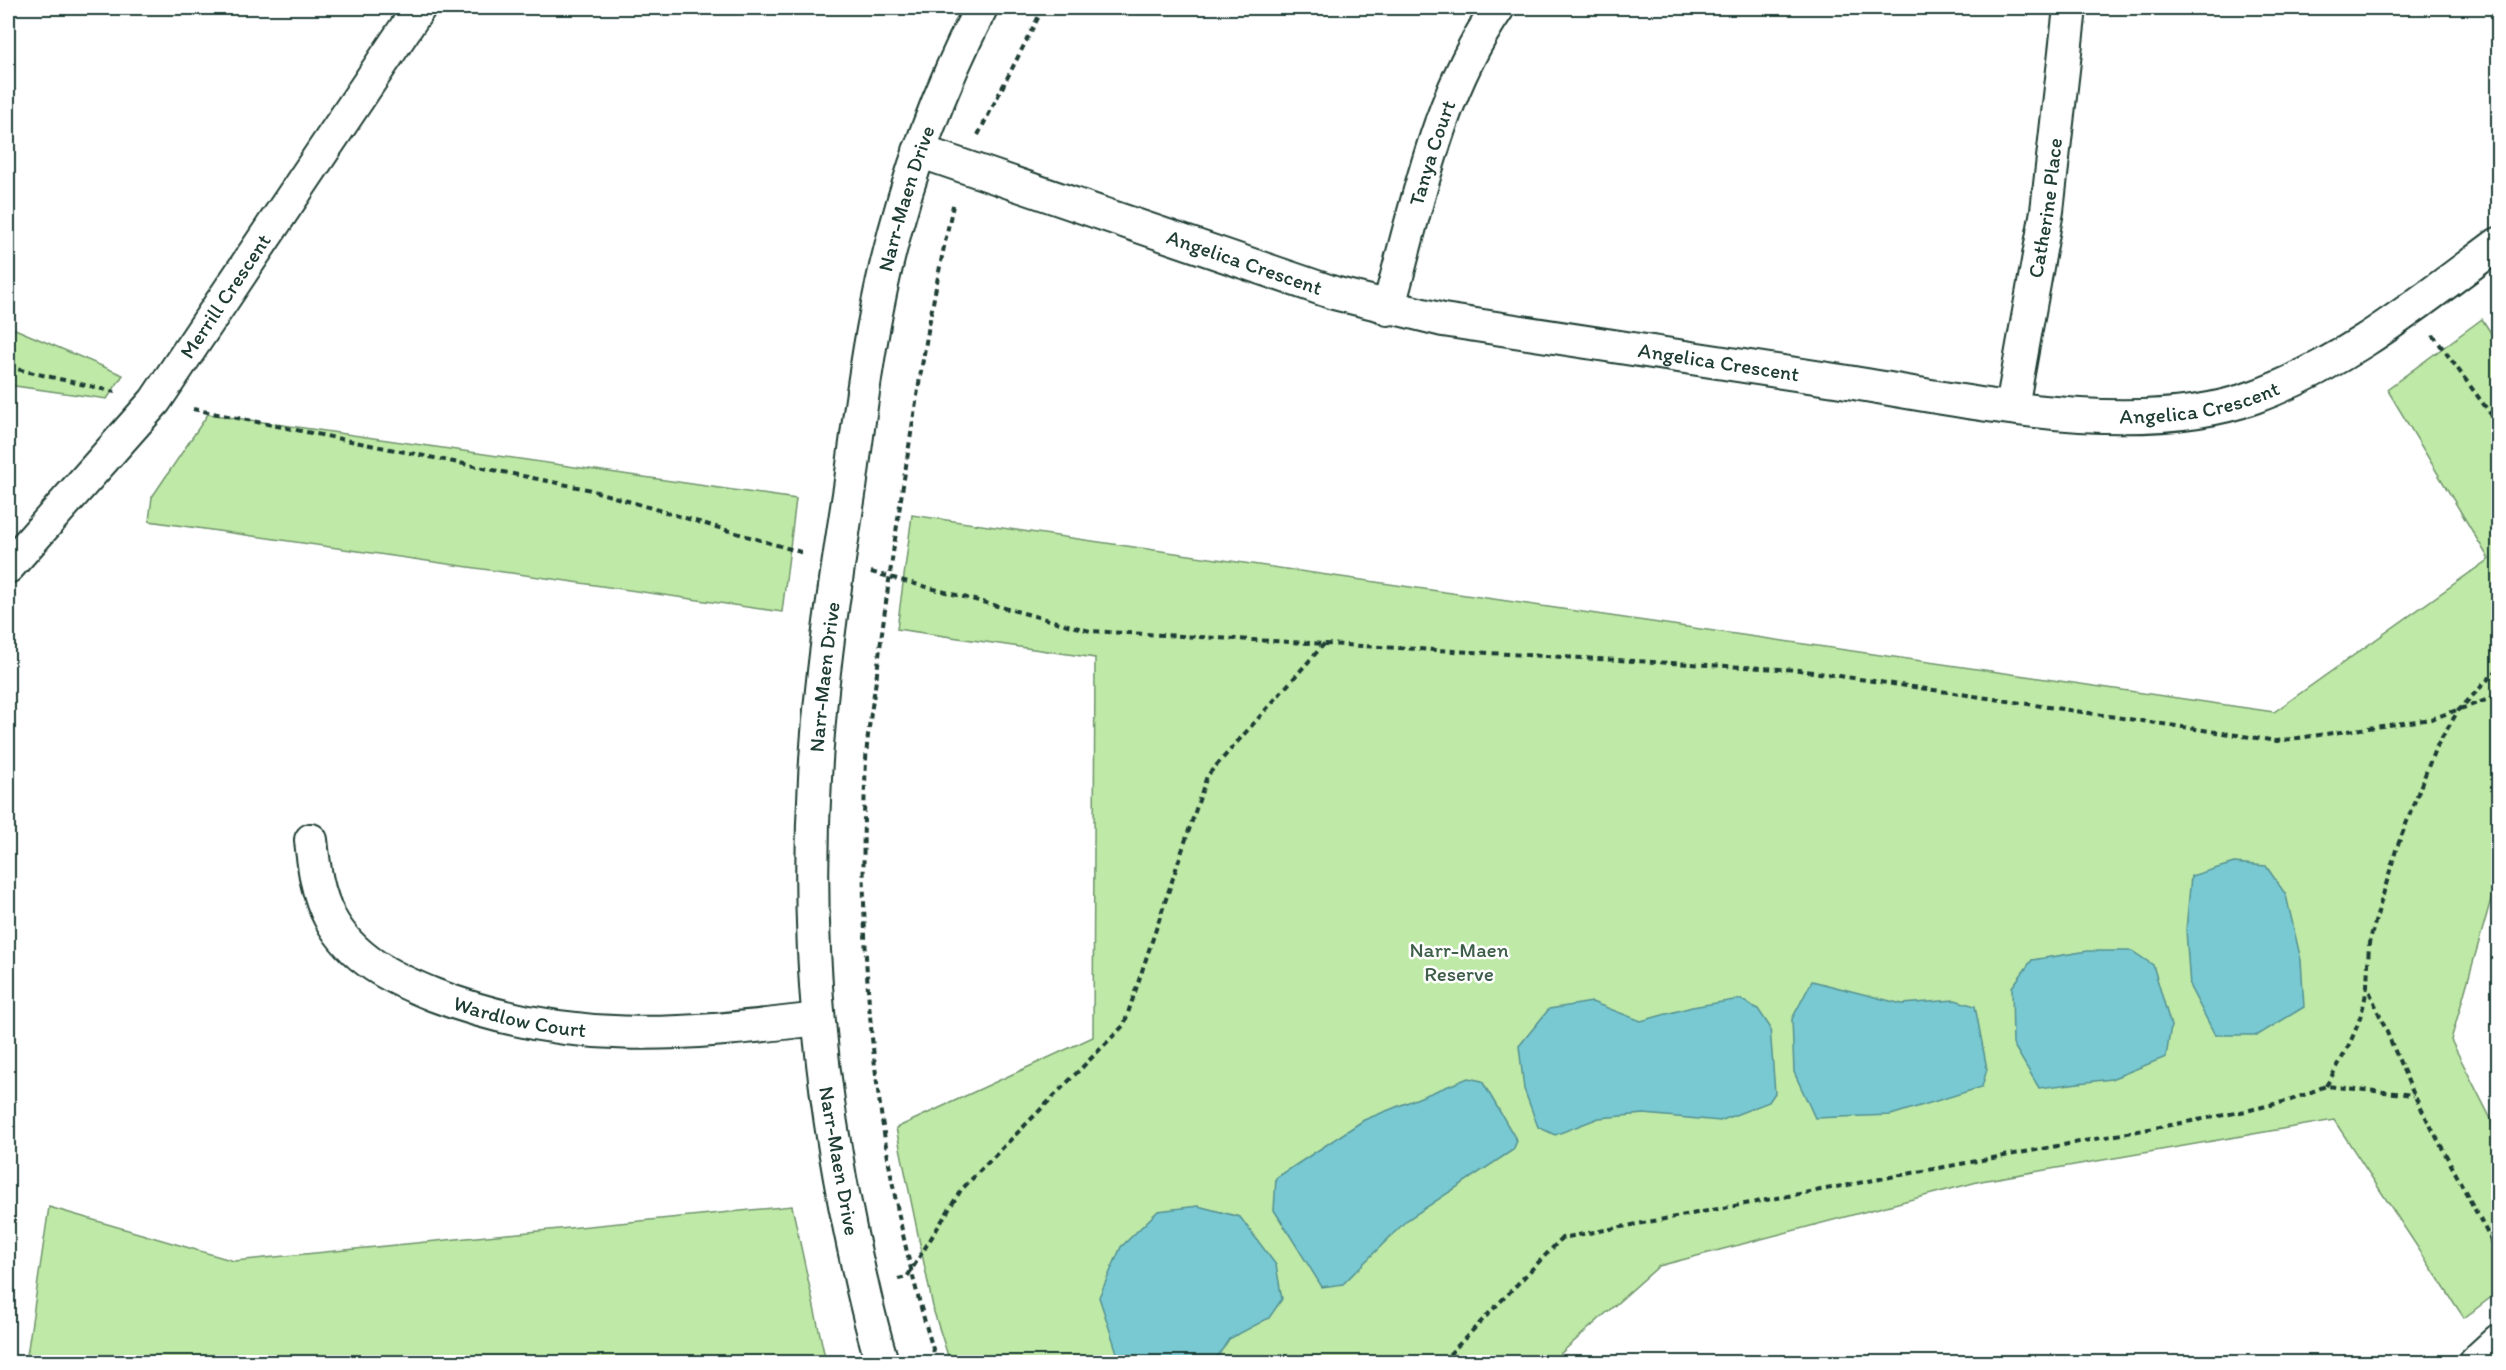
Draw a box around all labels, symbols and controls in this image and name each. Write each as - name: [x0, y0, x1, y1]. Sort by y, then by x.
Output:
- street label: Tanya Court: [1403, 96, 1460, 209]
- street label: Narr-Maen Drive: [872, 122, 940, 274]
- street label: Catherine Place: [2022, 136, 2067, 280]
- street label: Angelica Crescent: [1164, 224, 1326, 300]
- street label: Merrill Crescent: [174, 229, 276, 363]
- street label: Angelica Crescent: [1637, 337, 1801, 386]
- street label: Angelica Crescent: [2120, 375, 2283, 428]
- street label: Narr-Maen Drive: [804, 600, 845, 753]
- park label: Narr-Maen Reserve: [1409, 937, 1509, 986]
- street label: Wardlow Court: [450, 990, 587, 1042]
- street label: Narr-Maen Drive: [814, 1084, 865, 1238]

